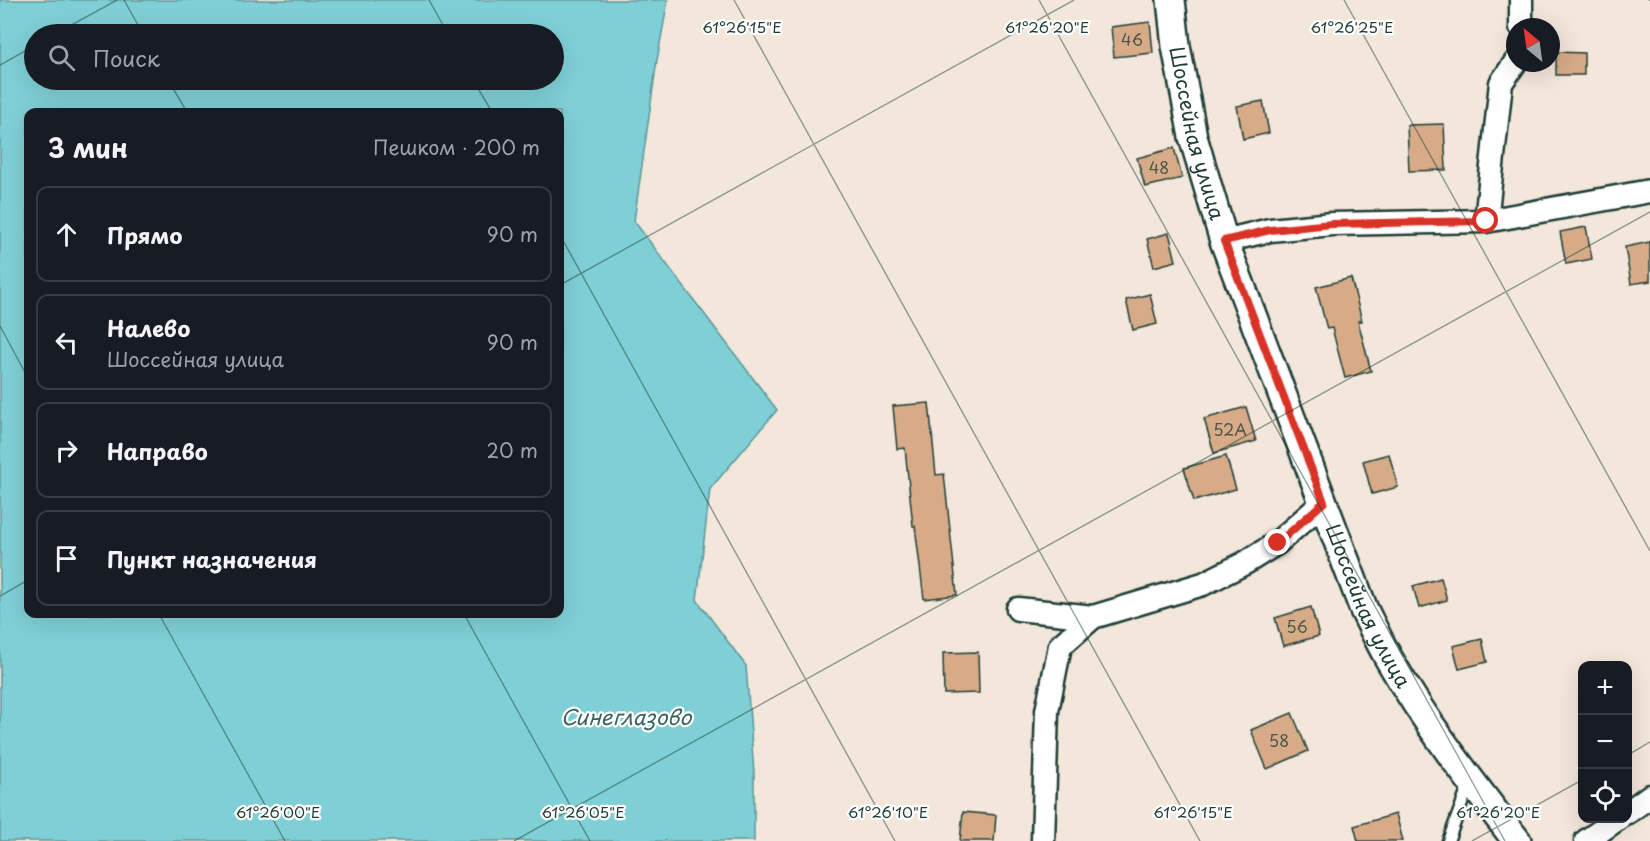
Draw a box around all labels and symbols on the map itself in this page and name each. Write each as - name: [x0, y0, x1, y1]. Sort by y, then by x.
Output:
- text: 61°26'15"E: [702, 15, 782, 38]
- text: 61°26'20"E: [1005, 15, 1089, 38]
- text: 61°26'25"E: [1311, 15, 1393, 38]
- north arrow: [1506, 18, 1560, 72]
- house number: 46: [1121, 27, 1143, 51]
- street label: Шоссейная улица: [1162, 44, 1233, 224]
- house number: 48: [1149, 155, 1169, 179]
- route start: [1472, 207, 1498, 233]
- house number: 52А: [1213, 417, 1247, 441]
- street label: Шоссейная улица: [1319, 520, 1419, 694]
- route end: [1264, 529, 1290, 555]
- house number: 56: [1286, 614, 1308, 638]
- water label: Синеглазово: [561, 700, 692, 732]
- house number: 58: [1269, 728, 1289, 752]
- text: 61°26'00"E: [236, 800, 320, 823]
- text: 61°26'05"E: [541, 800, 625, 823]
- text: 61°26'10"E: [848, 800, 928, 823]
- text: 61°26'15"E: [1153, 800, 1233, 823]
- text: 61°26'20"E: [1456, 800, 1540, 823]

